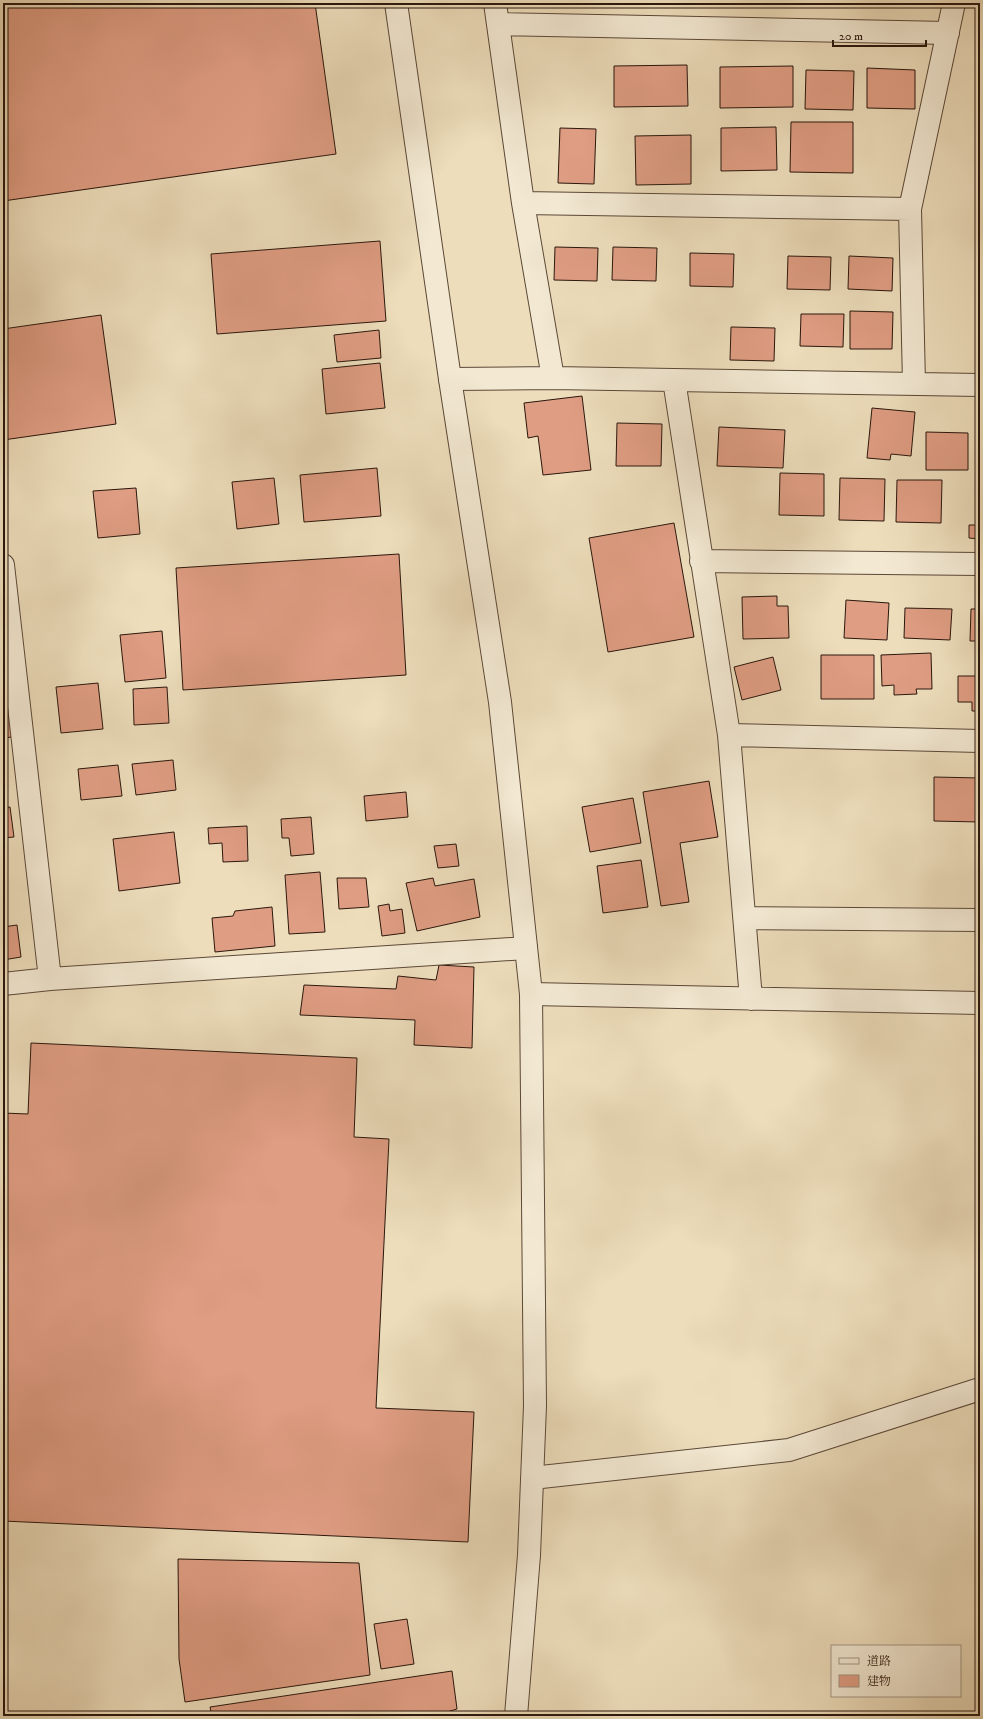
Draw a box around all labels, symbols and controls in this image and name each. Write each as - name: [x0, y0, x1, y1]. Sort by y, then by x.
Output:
- scale bar: [833, 22, 926, 48]
- text: 20 m: [839, 29, 863, 44]
- legend: [831, 1645, 961, 1697]
- text: 道路: [867, 1654, 891, 1669]
- text: 建物: [867, 1674, 891, 1689]

